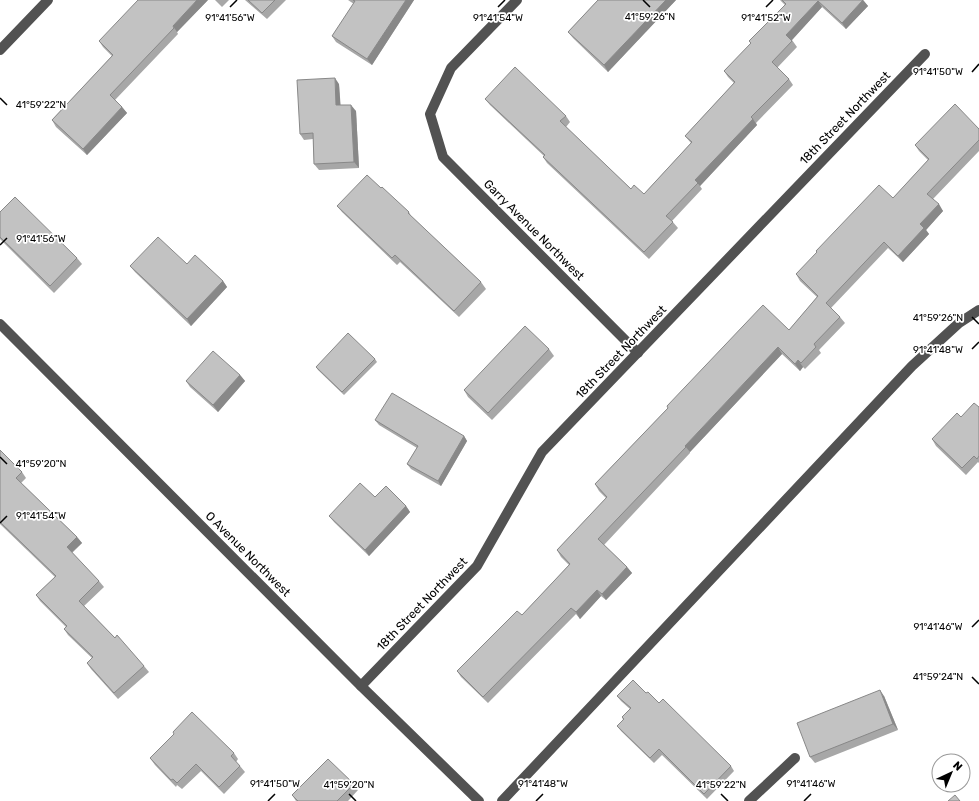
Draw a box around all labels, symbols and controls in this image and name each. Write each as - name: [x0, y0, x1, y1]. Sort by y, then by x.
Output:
- text: 41°59'26"N: [625, 11, 675, 23]
- text: 91°41'56"W: [205, 12, 255, 24]
- text: 91°41'54"W: [473, 12, 523, 24]
- text: 91°41'52"W: [741, 12, 791, 24]
- text: 91°41'50"W: [913, 66, 963, 78]
- street label: 18th Street Northwest: [797, 68, 893, 167]
- text: 41°59'22"N: [16, 99, 66, 111]
- street label: Garry Avenue Northwest: [481, 177, 587, 283]
- text: 91°41'56"W: [16, 233, 66, 245]
- street label: 18th Street Northwest: [573, 302, 669, 401]
- text: 41°59'26"N: [913, 312, 963, 324]
- text: 91°41'48"W: [913, 344, 963, 356]
- text: 41°59'20"N: [15, 458, 67, 470]
- street label: O Avenue Northwest: [203, 509, 294, 600]
- text: 91°41'54"W: [16, 510, 66, 522]
- street label: 18th Street Northwest: [374, 554, 470, 653]
- text: 91°41'46"W: [913, 621, 963, 633]
- text: 41°59'24"N: [913, 671, 963, 683]
- north arrow: [931, 753, 971, 793]
- text: N: [950, 759, 965, 774]
- text: 91°41'50"W: [250, 778, 300, 790]
- text: 91°41'48"W: [518, 778, 568, 790]
- text: 91°41'46"W: [786, 778, 836, 790]
- text: 41°59'20"N: [323, 779, 375, 791]
- text: 41°59'22"N: [696, 779, 746, 791]

